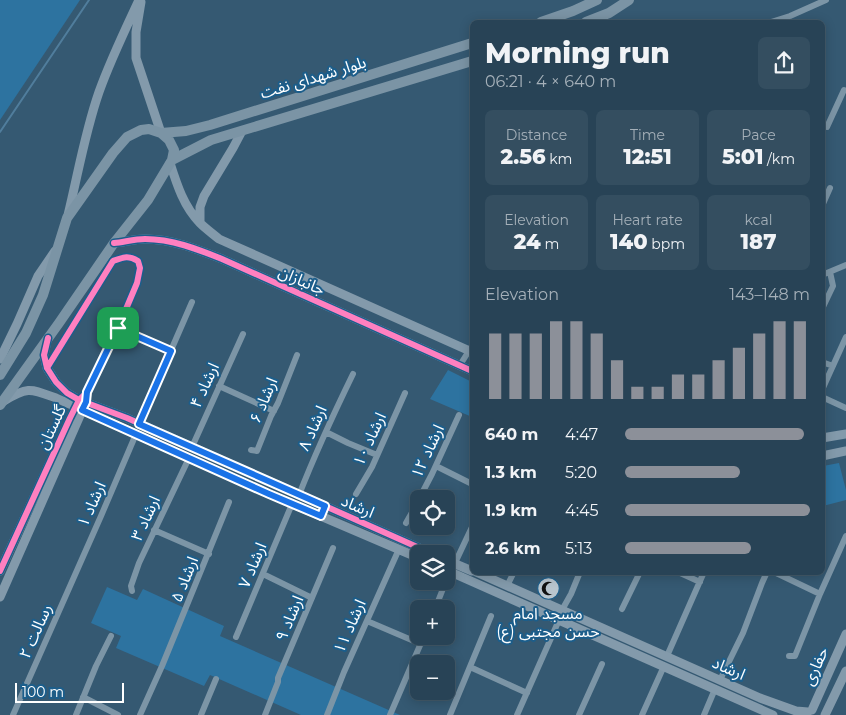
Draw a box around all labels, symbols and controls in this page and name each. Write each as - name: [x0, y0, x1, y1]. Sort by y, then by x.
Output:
- text: Morning run: [485, 36, 670, 70]
- button: share: [758, 37, 810, 89]
- street label: بلوار شهدای نفت: [258, 52, 368, 103]
- text: 06:21 · 4 × 640 m: [485, 72, 616, 91]
- text: Distance: [506, 126, 567, 144]
- text: Time: [630, 126, 665, 144]
- text: Pace: [741, 126, 776, 144]
- text: 2.56: [501, 144, 546, 169]
- text: 12:51: [623, 144, 672, 169]
- text: 5:01: [722, 144, 763, 169]
- text: km: [546, 150, 572, 168]
- text: /km: [763, 150, 795, 168]
- text: Elevation: [504, 211, 569, 229]
- text: Heart rate: [612, 211, 683, 229]
- text: kcal: [745, 211, 772, 229]
- text: 24: [514, 229, 541, 254]
- text: 140: [610, 229, 648, 254]
- text: 187: [741, 229, 776, 254]
- text: m: [541, 235, 559, 253]
- text: bpm: [648, 235, 685, 253]
- street label: جانبازان: [276, 262, 328, 299]
- text: Elevation: [485, 285, 559, 304]
- text: 143–148 m: [729, 285, 810, 304]
- pin: [97, 307, 139, 349]
- icon: arrive: [104, 314, 132, 342]
- street label: ارشاد ۴: [186, 360, 223, 411]
- street label: ارشاد ۶: [245, 375, 281, 426]
- street label: گلستان: [33, 402, 70, 452]
- street label: ارشاد ۸: [294, 403, 331, 454]
- street label: ارشاد ۱۰: [349, 410, 390, 469]
- street label: ارشاد ۱۲: [407, 422, 448, 481]
- text: 640 m: [485, 425, 538, 444]
- text: 4:47: [565, 425, 598, 444]
- text: 1.3 km: [485, 463, 537, 482]
- text: 5:20: [565, 463, 597, 482]
- street label: ارشاد ۱: [73, 479, 110, 530]
- map controls: [410, 490, 455, 700]
- button: locate: [410, 490, 455, 535]
- street label: ارشاد: [338, 491, 377, 522]
- street label: ارشاد ۳: [127, 493, 164, 544]
- text: 1.9 km: [485, 501, 537, 520]
- text: 4:45: [565, 501, 599, 520]
- text: 2.6 km: [485, 539, 541, 558]
- text: 5:13: [565, 539, 592, 558]
- street label: ارشاد ۷: [234, 540, 270, 591]
- button: layers: [410, 545, 455, 590]
- street label: ارشاد ۵: [167, 554, 202, 605]
- mosque icon: مسجد امام حسن مجتبی (ع): [536, 577, 560, 601]
- street label: ارشاد ۹: [271, 593, 307, 644]
- street label: ارشاد ۱۱: [329, 597, 370, 656]
- button: +: [410, 600, 455, 645]
- street label: رسالت ۲: [15, 601, 56, 661]
- place label: مسجد امام حسن مجتبی (ع): [496, 604, 600, 644]
- street label: حفاری: [799, 644, 832, 688]
- street label: ارشاد: [709, 653, 748, 684]
- button: −: [410, 655, 455, 700]
- scale bar: [15, 680, 124, 703]
- text: 100 m: [22, 683, 64, 701]

